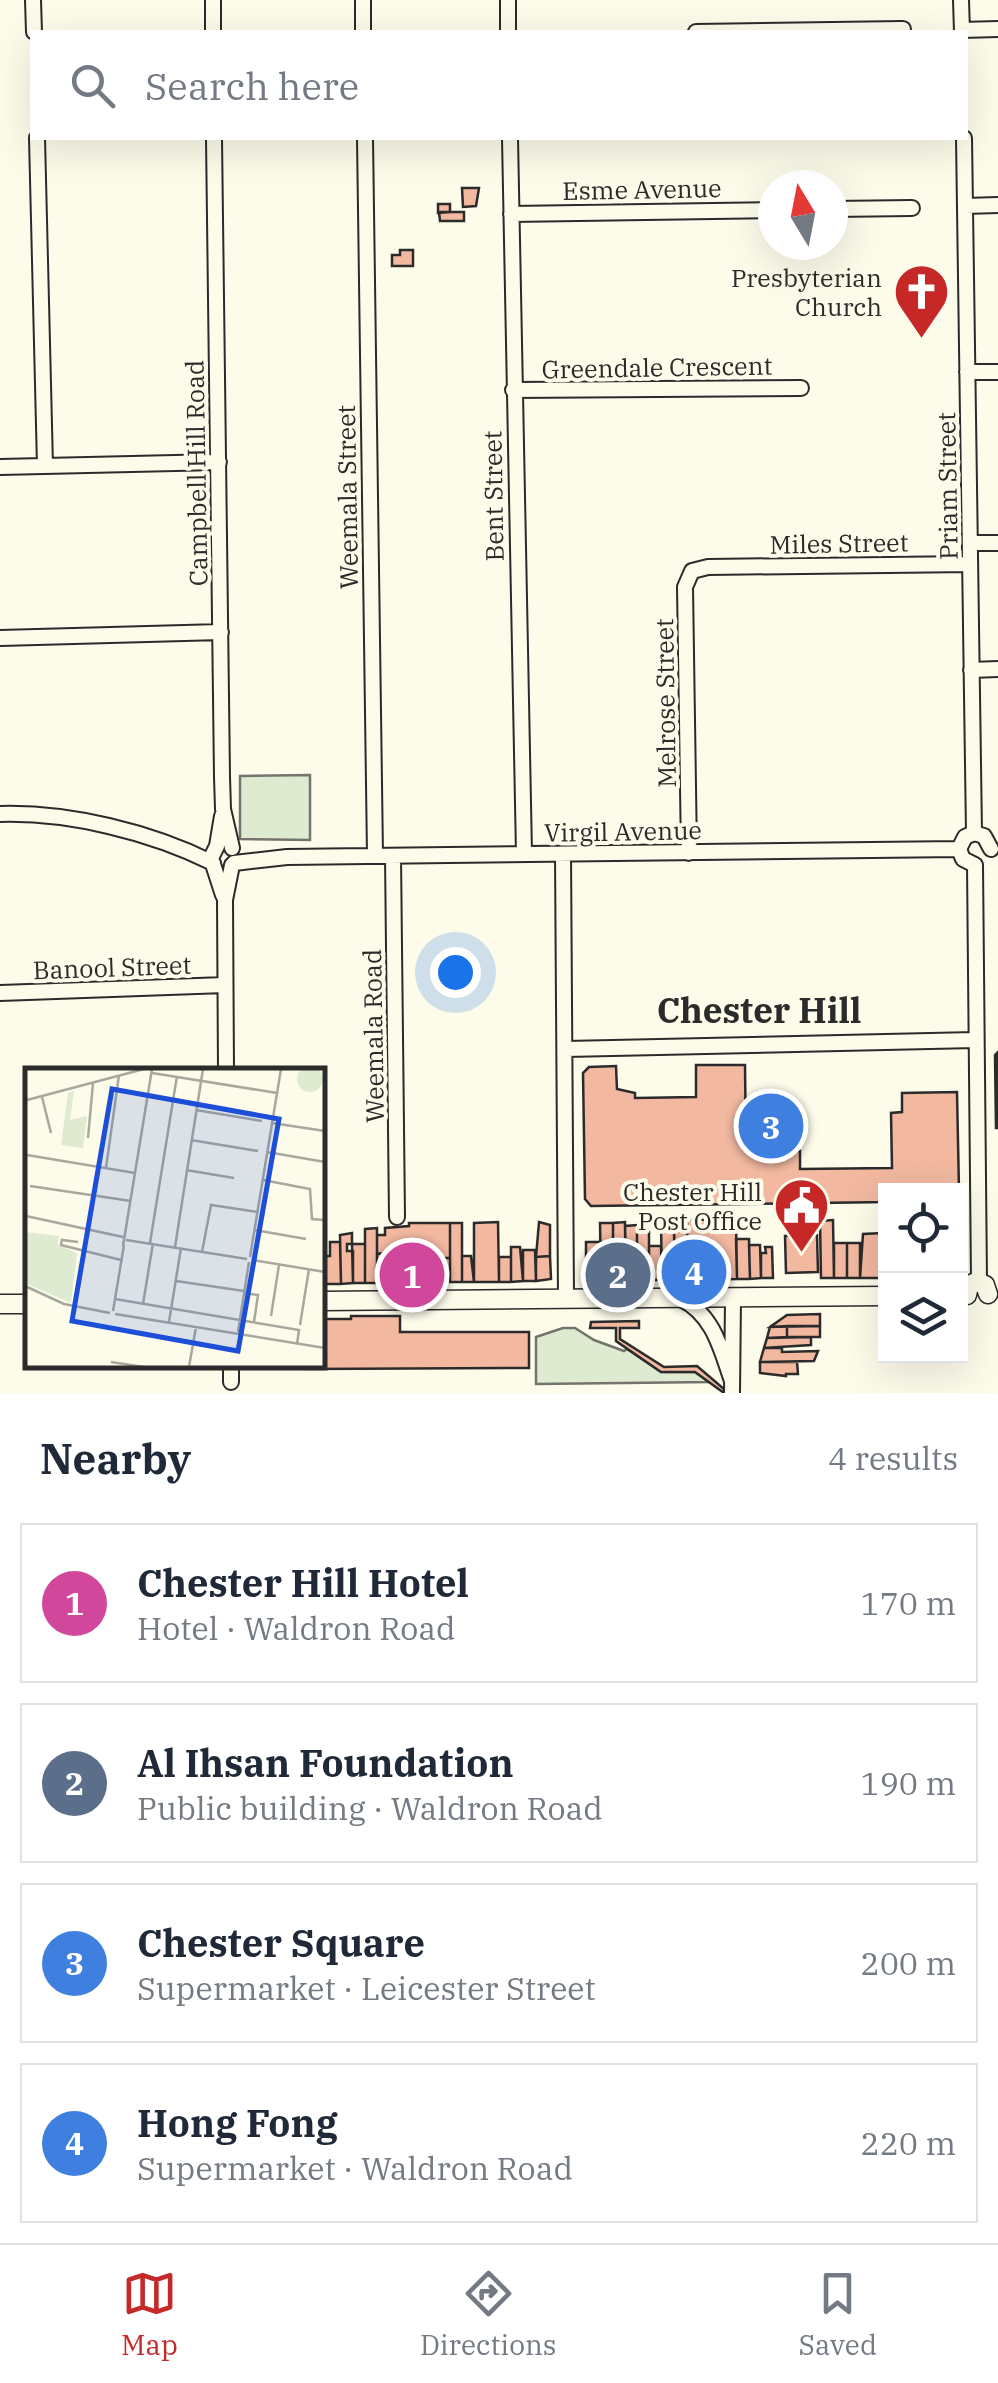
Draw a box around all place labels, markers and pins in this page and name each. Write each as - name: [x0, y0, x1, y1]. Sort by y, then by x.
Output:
- place label: Presbyterian Church: [731, 261, 882, 323]
- church icon: Presbyterian Church: [891, 261, 951, 340]
- pin: 3: [738, 1088, 804, 1164]
- place label: Chester Hill Post Office: [623, 1175, 762, 1237]
- public building icon: Chester Hill Post Office: [771, 1175, 831, 1254]
- pin: 4: [662, 1234, 726, 1310]
- pin: 1: [380, 1238, 444, 1312]
- pin: 2: [586, 1238, 650, 1312]

